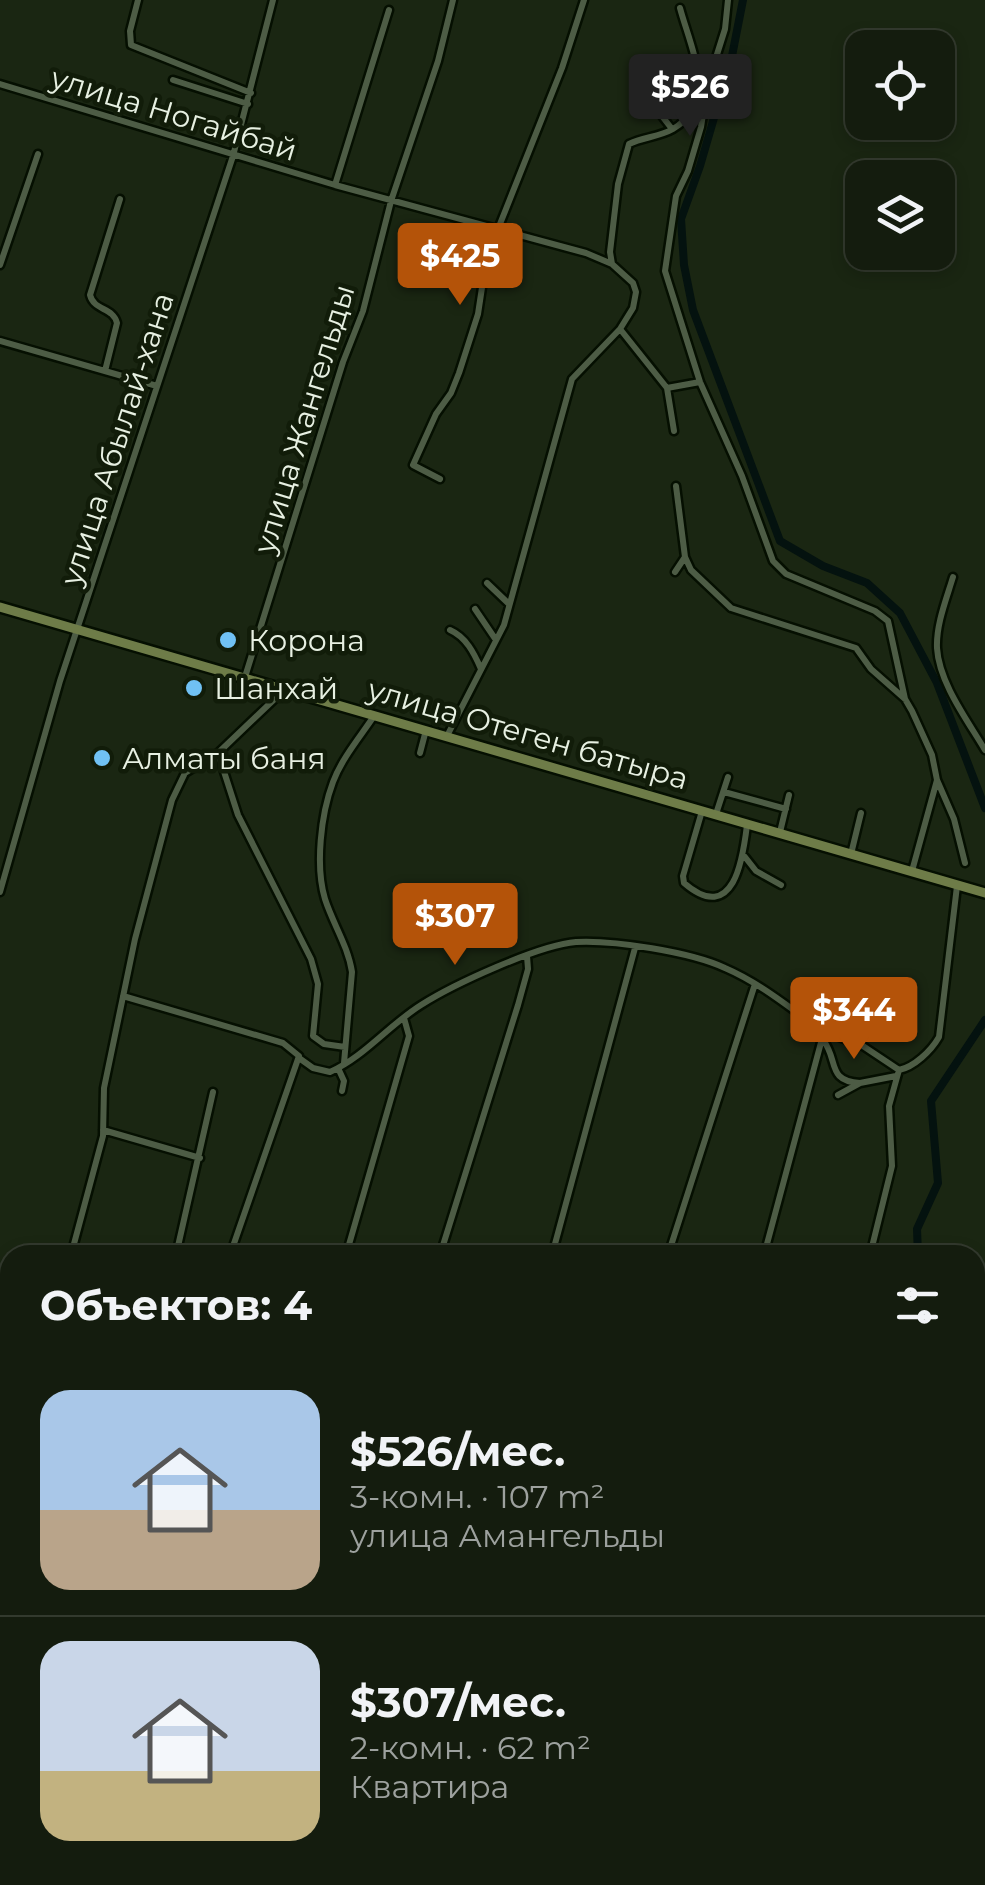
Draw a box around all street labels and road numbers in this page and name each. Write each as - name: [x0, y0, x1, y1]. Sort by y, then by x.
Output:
- street label: улица Ногайбай: [46, 59, 302, 169]
- street label: улица Жангельды: [245, 280, 363, 559]
- street label: улица Абылай-хана: [52, 288, 182, 591]
- street label: улица Отеген батыра: [363, 670, 693, 797]

